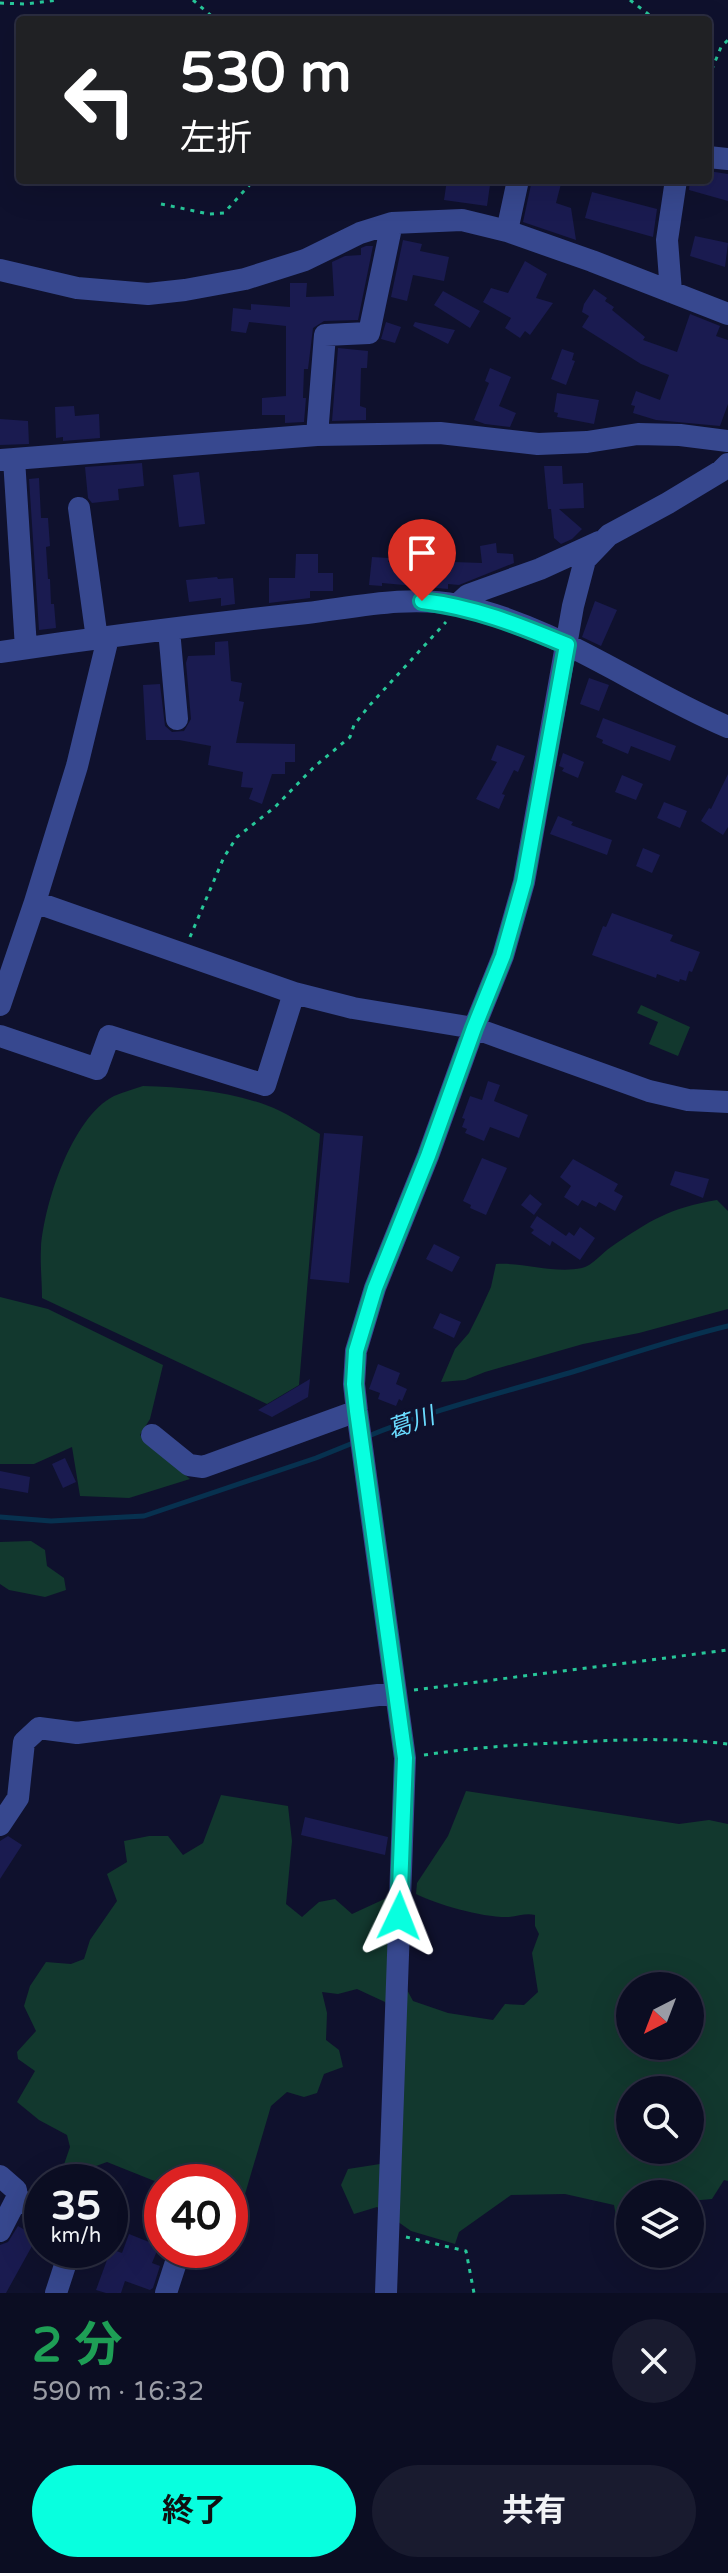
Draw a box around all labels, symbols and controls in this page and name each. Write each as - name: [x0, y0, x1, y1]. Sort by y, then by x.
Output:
- text: 530 m: [180, 40, 351, 107]
- icon: left: [48, 48, 152, 152]
- text: 左折: [180, 117, 252, 160]
- pin: [388, 519, 456, 601]
- icon: arrive: [400, 531, 444, 575]
- water label: 葛川: [384, 1400, 441, 1445]
- position arrow: [357, 1874, 441, 1958]
- north arrow: [616, 1972, 704, 2060]
- map controls: [616, 1972, 704, 2268]
- button: search: [616, 2076, 704, 2164]
- speed limit sign: 40: [144, 2164, 248, 2268]
- button: layers: [616, 2180, 704, 2268]
- text: 35: [51, 2182, 101, 2230]
- text: km/h: [51, 2224, 101, 2248]
- text: 2 分: [32, 2317, 123, 2375]
- button: close: [612, 2319, 696, 2403]
- text: 590 m · 16:32: [32, 2376, 204, 2407]
- button: 終了: [32, 2465, 356, 2557]
- button: 共有: [372, 2465, 696, 2557]

